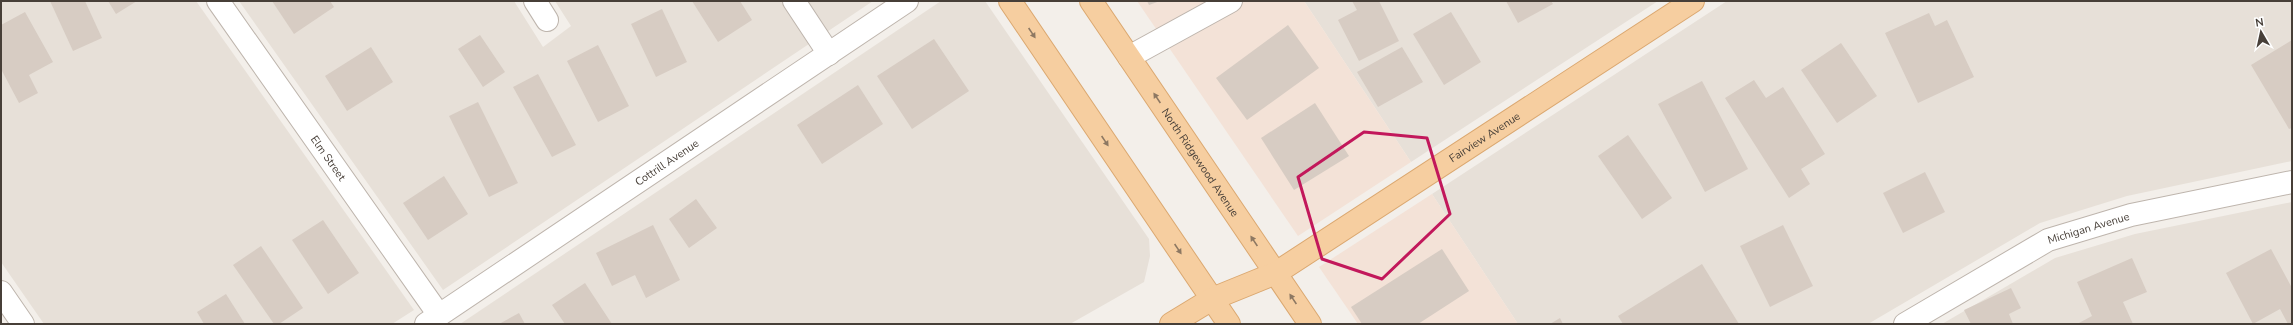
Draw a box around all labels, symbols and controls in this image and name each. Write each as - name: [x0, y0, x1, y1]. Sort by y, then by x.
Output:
- north arrow: [2241, 12, 2281, 52]
- text: N: [2254, 15, 2265, 31]
- one-way arrow: [1028, 28, 1036, 39]
- one-way arrow: [1153, 93, 1161, 104]
- street label: North Ridgewood Avenue: [1158, 105, 1243, 220]
- street label: Fairview Avenue: [1446, 108, 1523, 166]
- street label: Elm Street: [307, 132, 350, 184]
- street label: Cottrill Avenue: [632, 135, 702, 189]
- one-way arrow: [1101, 136, 1109, 146]
- street label: Michigan Avenue: [2046, 208, 2131, 247]
- one-way arrow: [1250, 236, 1258, 246]
- one-way arrow: [1174, 243, 1182, 254]
- one-way arrow: [1289, 293, 1297, 304]

